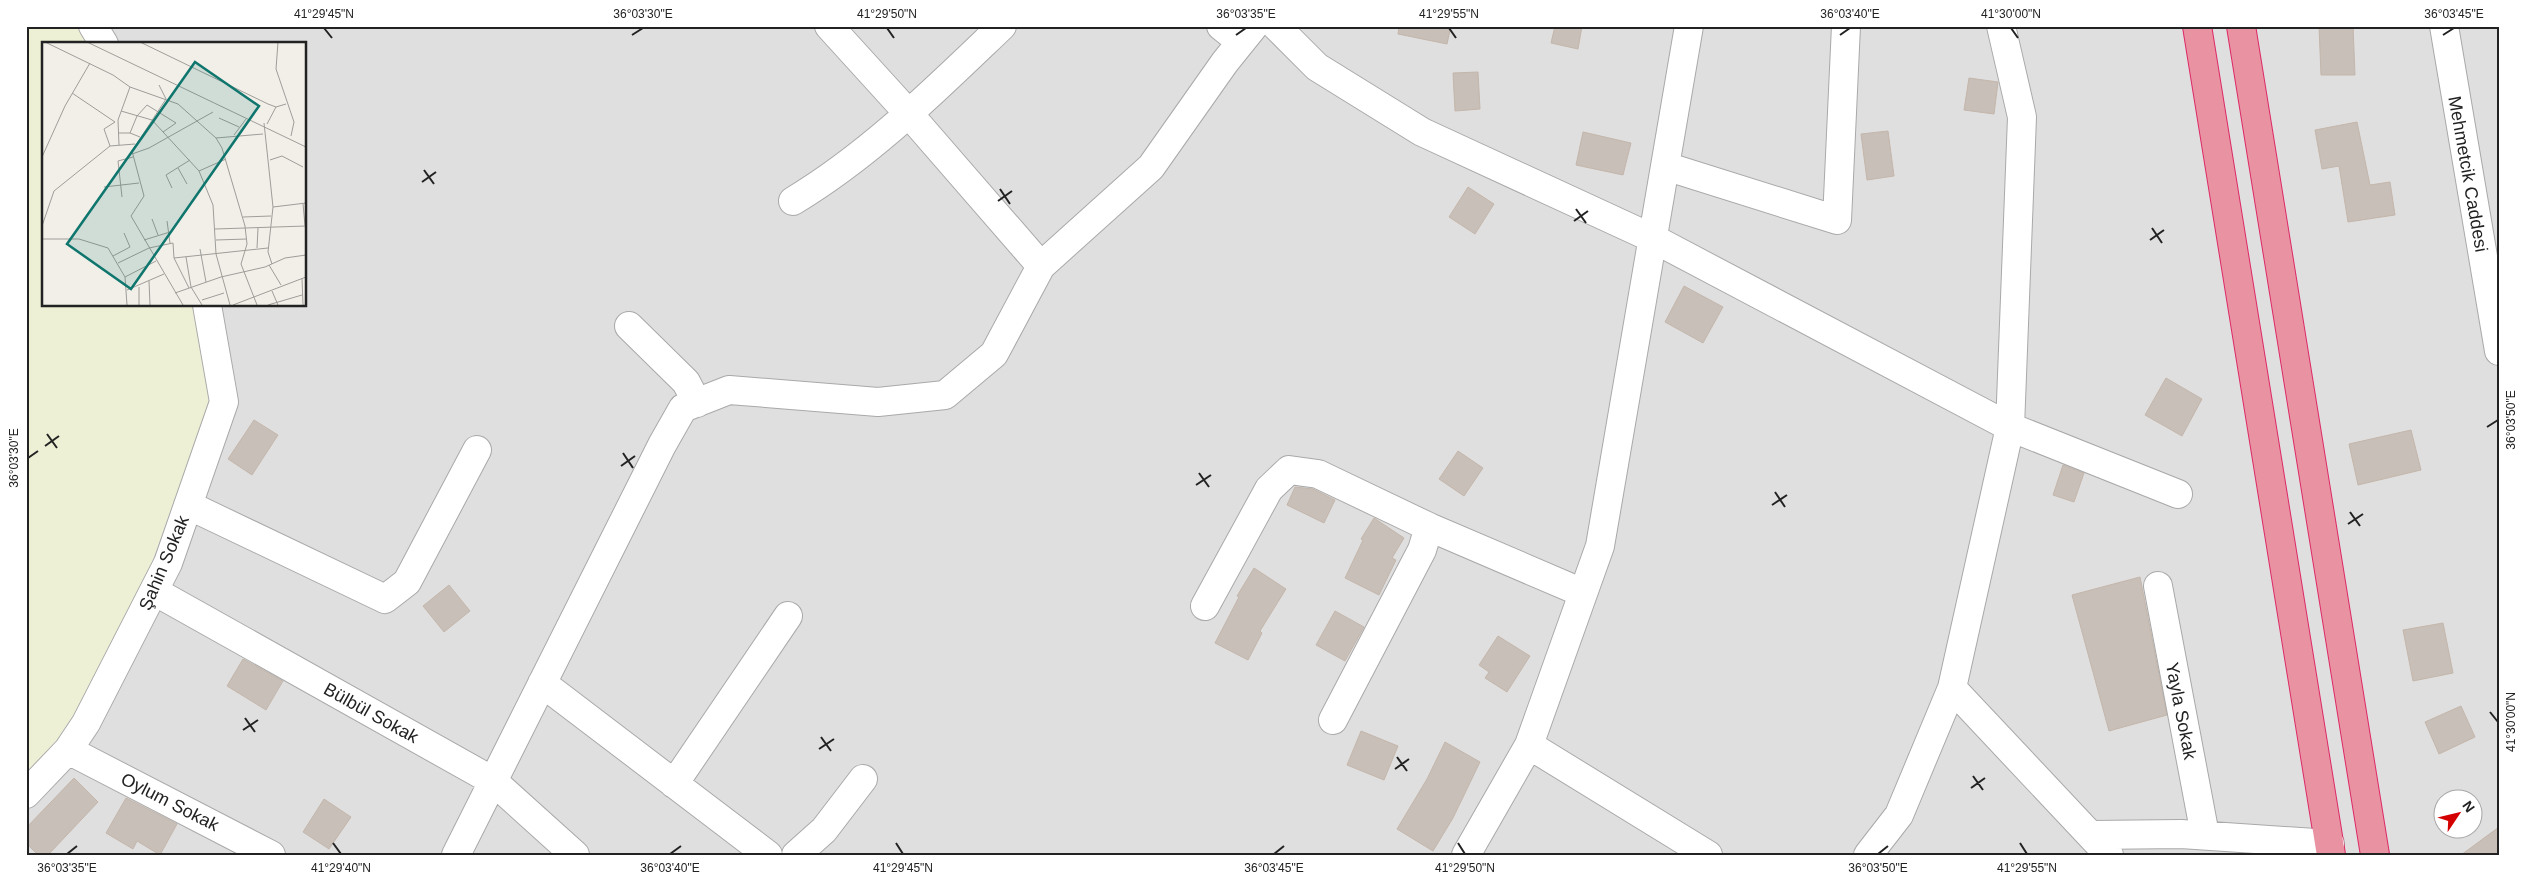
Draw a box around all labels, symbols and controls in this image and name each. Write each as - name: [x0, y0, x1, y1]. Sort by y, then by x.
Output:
- text: 41°29'45"N: [294, 7, 354, 21]
- text: 36°03'30"E: [613, 7, 673, 21]
- text: 41°29'50"N: [857, 7, 917, 21]
- text: 36°03'35"E: [1216, 7, 1276, 21]
- text: 41°29'55"N: [1419, 7, 1479, 21]
- text: 36°03'40"E: [1820, 7, 1880, 21]
- text: 41°30'00"N: [1981, 7, 2041, 21]
- text: 36°03'45"E: [2424, 7, 2484, 21]
- inset map: [42, 42, 306, 306]
- street label: Mehmetcik Caddesi: [2444, 94, 2492, 254]
- text: 36°03'50"E: [2504, 390, 2518, 450]
- text: 36°03'30"E: [7, 428, 21, 488]
- street label: Şahin Sokak: [135, 512, 193, 613]
- street label: Yayla Sokak: [2162, 661, 2200, 762]
- street label: Bülbül Sokak: [320, 679, 423, 748]
- text: 41°30'00"N: [2504, 692, 2518, 752]
- street label: Oylum Sokak: [118, 769, 223, 836]
- north arrow: [2432, 788, 2482, 838]
- text: N: [2459, 798, 2478, 815]
- text: 36°03'35"E: [37, 861, 97, 875]
- text: 41°29'40"N: [311, 861, 371, 875]
- text: 36°03'40"E: [640, 861, 700, 875]
- text: 41°29'45"N: [873, 861, 933, 875]
- text: 36°03'45"E: [1244, 861, 1304, 875]
- text: 41°29'50"N: [1435, 861, 1495, 875]
- text: 36°03'50"E: [1848, 861, 1908, 875]
- text: 41°29'55"N: [1997, 861, 2057, 875]

